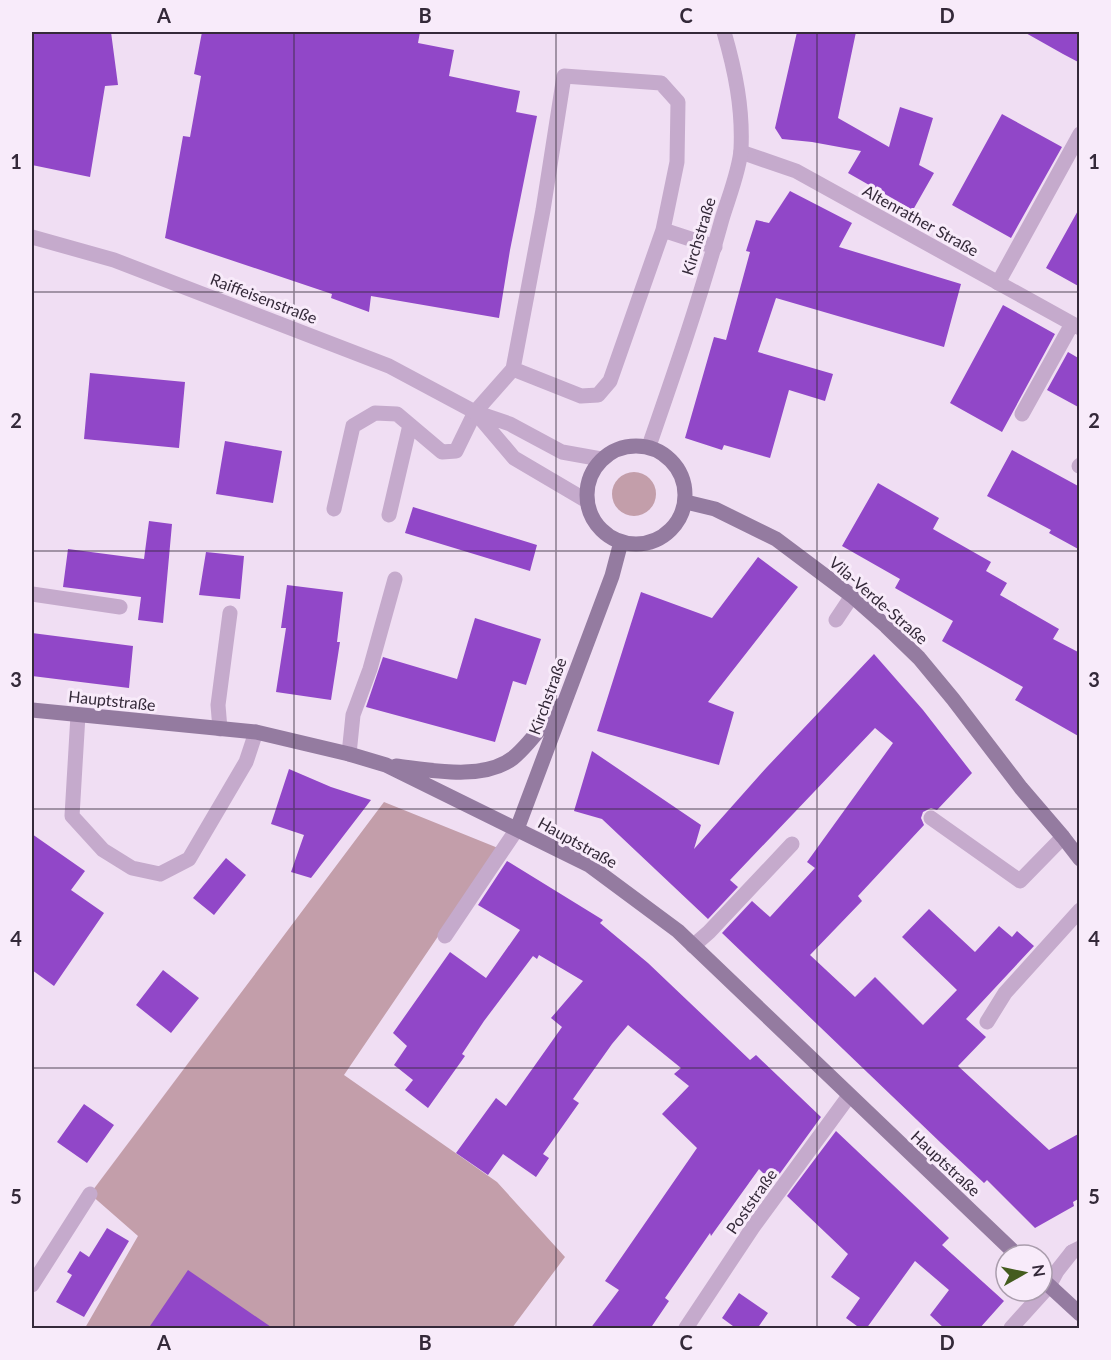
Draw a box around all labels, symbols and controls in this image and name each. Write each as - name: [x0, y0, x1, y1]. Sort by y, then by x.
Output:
- text: A: [156, 3, 171, 27]
- text: B: [418, 3, 432, 27]
- text: C: [679, 3, 693, 27]
- text: D: [939, 3, 955, 27]
- text: 1: [10, 149, 22, 173]
- text: 1: [1088, 149, 1100, 173]
- street label: Altenrather Straße: [860, 180, 982, 260]
- street label: Kirchstraße: [677, 195, 719, 277]
- street label: Raiffeisenstraße: [208, 269, 320, 327]
- text: 2: [10, 408, 22, 432]
- text: 2: [1088, 408, 1100, 432]
- street label: Vila-Verde-Straße: [826, 552, 932, 648]
- street label: Kirchstraße: [524, 655, 570, 737]
- text: 3: [10, 667, 22, 691]
- text: 3: [1088, 667, 1100, 691]
- street label: Hauptstraße: [67, 686, 157, 714]
- street label: Hauptstraße: [535, 812, 621, 872]
- text: 4: [10, 926, 22, 950]
- text: 4: [1088, 926, 1100, 950]
- street label: Hauptstraße: [908, 1126, 984, 1200]
- street label: Poststraße: [722, 1165, 780, 1237]
- text: 5: [10, 1184, 22, 1208]
- text: 5: [1088, 1184, 1100, 1208]
- north arrow: [994, 1243, 1054, 1303]
- text: N: [1029, 1263, 1050, 1278]
- text: A: [156, 1330, 171, 1354]
- text: B: [418, 1330, 432, 1354]
- text: C: [679, 1330, 693, 1354]
- text: D: [939, 1330, 955, 1354]

